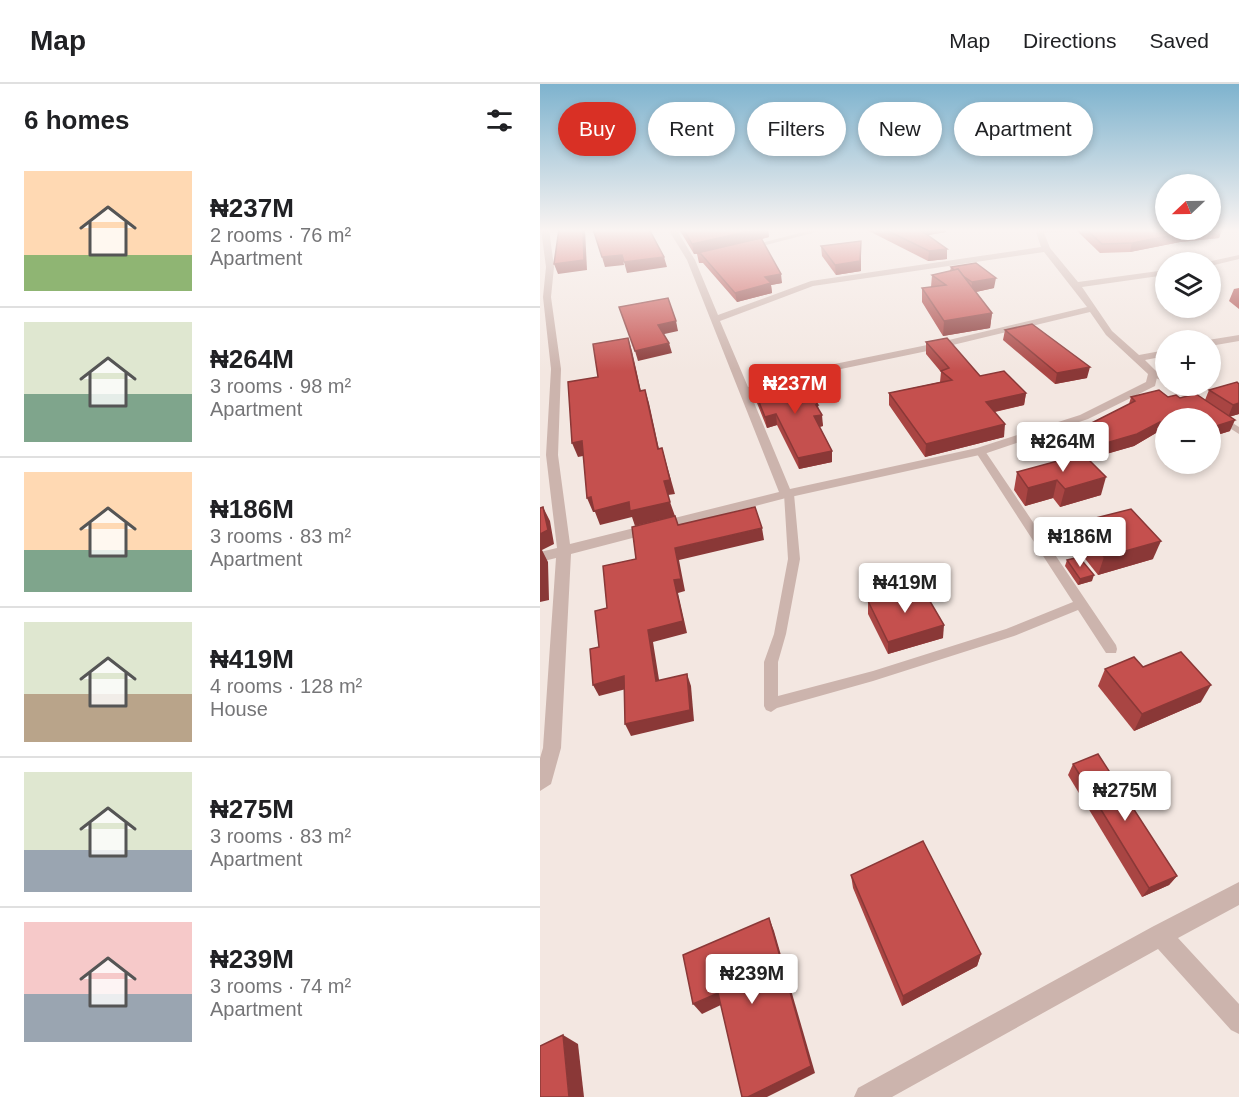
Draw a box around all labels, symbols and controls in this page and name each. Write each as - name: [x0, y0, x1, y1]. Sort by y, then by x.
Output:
- text: Map: [30, 25, 86, 56]
- text: Map: [949, 29, 990, 52]
- text: Directions: [1023, 29, 1116, 52]
- text: Saved: [1149, 29, 1209, 52]
- chip: Buy: [558, 102, 636, 156]
- chip: Rent: [648, 102, 735, 156]
- chip: Filters: [747, 102, 846, 156]
- chip: New: [858, 102, 942, 156]
- chip: Apartment: [954, 102, 1093, 156]
- icon: filters: [483, 104, 516, 137]
- text: 6 homes: [24, 105, 130, 135]
- north arrow: [1155, 174, 1221, 240]
- map controls: [1155, 174, 1221, 474]
- text: ₦237M: [210, 193, 294, 223]
- icon: home: [72, 195, 144, 267]
- text: 2 rooms · 76 m²: [210, 224, 351, 246]
- text: Apartment: [210, 247, 302, 269]
- button: layers: [1155, 252, 1221, 318]
- button: +: [1155, 330, 1221, 396]
- text: ₦264M: [210, 344, 294, 374]
- icon: home: [72, 346, 144, 418]
- pin: ₦237M: [753, 364, 837, 415]
- text: ₦237M: [763, 372, 827, 394]
- text: 3 rooms · 98 m²: [210, 375, 351, 397]
- text: Apartment: [210, 398, 302, 420]
- button: −: [1155, 408, 1221, 474]
- pin: ₦264M: [1021, 422, 1105, 473]
- text: ₦264M: [1031, 430, 1095, 452]
- text: ₦186M: [210, 494, 294, 524]
- icon: home: [72, 496, 144, 568]
- pin: ₦186M: [1038, 517, 1122, 568]
- text: 3 rooms · 83 m²: [210, 525, 351, 547]
- text: ₦186M: [1048, 525, 1112, 547]
- text: Apartment: [210, 548, 302, 570]
- pin: ₦419M: [863, 563, 947, 614]
- text: ₦419M: [873, 571, 937, 593]
- text: ₦419M: [210, 644, 294, 674]
- icon: home: [72, 646, 144, 718]
- text: 4 rooms · 128 m²: [210, 675, 362, 697]
- text: House: [210, 698, 268, 720]
- pin: ₦275M: [1083, 771, 1167, 822]
- text: ₦275M: [1093, 779, 1157, 801]
- text: ₦275M: [210, 794, 294, 824]
- icon: home: [72, 796, 144, 868]
- text: 3 rooms · 83 m²: [210, 825, 351, 847]
- text: Apartment: [210, 848, 302, 870]
- text: ₦239M: [210, 944, 294, 974]
- icon: home: [72, 946, 144, 1018]
- pin: ₦239M: [710, 954, 794, 1005]
- text: ₦239M: [720, 962, 784, 984]
- text: 3 rooms · 74 m²: [210, 975, 351, 997]
- text: Apartment: [210, 998, 302, 1020]

